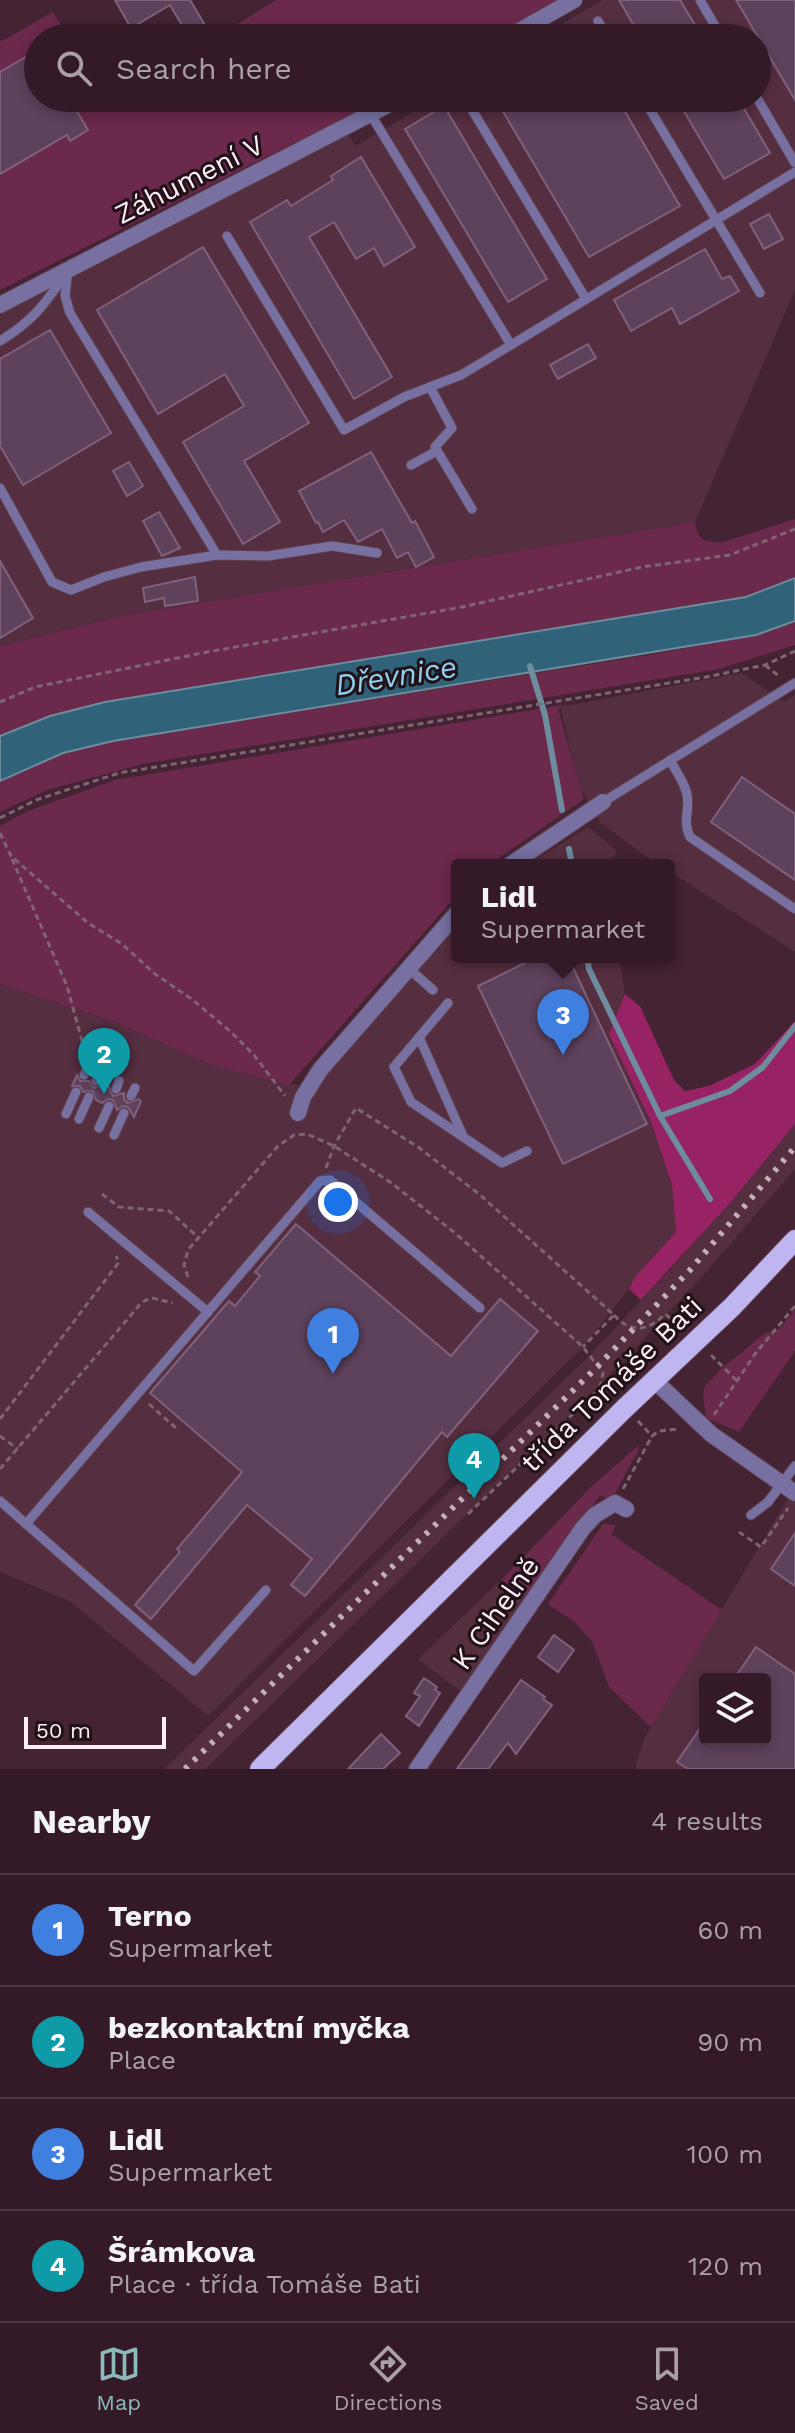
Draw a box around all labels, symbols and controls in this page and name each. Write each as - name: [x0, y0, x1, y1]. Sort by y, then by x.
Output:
- search box: [24, 24, 771, 112]
- icon: search: [52, 46, 96, 90]
- text: Search here: [116, 51, 292, 86]
- street label: Záhumení V: [109, 128, 269, 231]
- water label: Dřevnice: [333, 649, 459, 702]
- popup: [451, 859, 675, 963]
- text: Lidl: [481, 879, 536, 914]
- text: Supermarket: [481, 914, 645, 944]
- pin: 3: [537, 989, 589, 1055]
- pin: 2: [78, 1028, 130, 1094]
- your location: [318, 1182, 358, 1222]
- street label: třída Tomáše Bati: [514, 1290, 709, 1479]
- pin: 1: [307, 1308, 359, 1374]
- pin: 4: [448, 1433, 500, 1499]
- street label: K Cihelně: [445, 1551, 546, 1676]
- map controls: [699, 1673, 771, 1745]
- button: layers: [699, 1673, 771, 1745]
- scale bar: [24, 1713, 166, 1749]
- text: 50 m: [36, 1718, 91, 1743]
- text: Nearby: [32, 1801, 151, 1841]
- text: 4 results: [651, 1806, 763, 1836]
- text: Terno: [108, 1898, 192, 1933]
- text: 1: [52, 1915, 64, 1945]
- text: 60 m: [697, 1915, 763, 1945]
- text: Supermarket: [108, 1933, 272, 1963]
- text: bezkontaktní myčka: [108, 2010, 410, 2045]
- text: 2: [50, 2027, 66, 2057]
- text: 90 m: [697, 2027, 763, 2057]
- text: Place: [108, 2045, 176, 2075]
- text: Lidl: [108, 2122, 163, 2157]
- text: 3: [50, 2139, 66, 2169]
- text: 100 m: [687, 2139, 763, 2169]
- text: Supermarket: [108, 2157, 272, 2187]
- text: Šrámkova: [108, 2234, 255, 2269]
- text: 4: [50, 2251, 66, 2281]
- text: 120 m: [688, 2251, 763, 2281]
- text: Place · třída Tomáše Bati: [108, 2269, 421, 2299]
- tab: Map: [96, 2342, 141, 2415]
- tab: Directions: [334, 2342, 442, 2415]
- tab: Saved: [635, 2342, 699, 2415]

